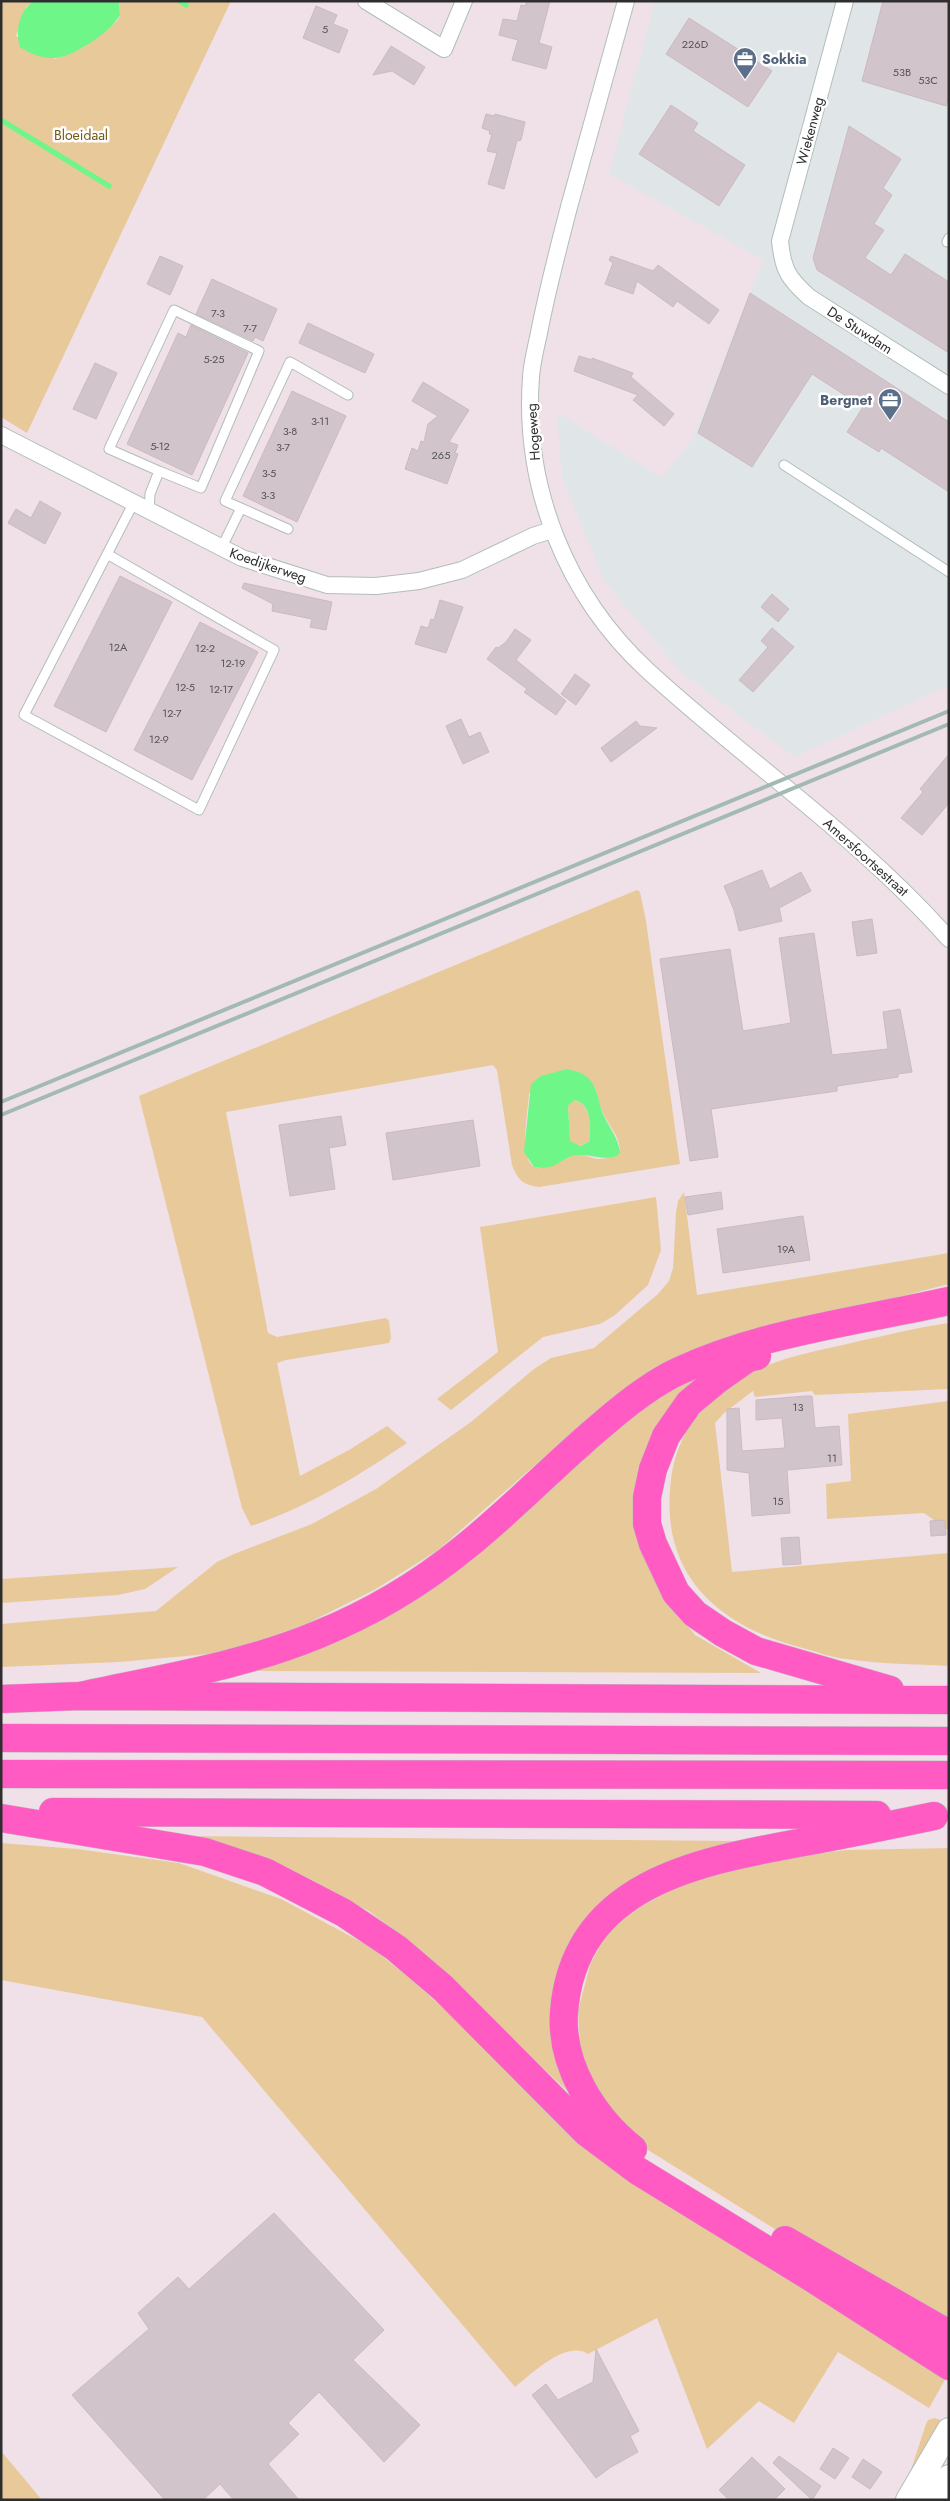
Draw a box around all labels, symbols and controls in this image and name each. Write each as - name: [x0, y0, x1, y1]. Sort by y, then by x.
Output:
- house number: 5: [322, 21, 328, 37]
- house number: 226D: [682, 36, 709, 52]
- office icon: Sokkia: [732, 46, 758, 80]
- place label: Sokkia: [762, 49, 807, 69]
- house number: 53B: [893, 64, 911, 80]
- house number: 53C: [918, 72, 938, 88]
- street label: Wiekenweg: [791, 95, 829, 167]
- park label: Bloeidaal: [54, 125, 108, 145]
- street label: De Stuwdam: [823, 301, 897, 359]
- house number: 7-3: [211, 305, 225, 321]
- house number: 7-7: [243, 320, 257, 336]
- house number: 5-25: [204, 351, 224, 367]
- office icon: Bergnet: [877, 387, 903, 421]
- place label: Bergnet: [820, 390, 873, 410]
- street label: Hogeweg: [521, 403, 545, 461]
- house number: 3-11: [311, 413, 329, 429]
- house number: 3-8: [283, 423, 297, 439]
- house number: 5-12: [150, 438, 170, 454]
- house number: 3-7: [276, 439, 290, 455]
- house number: 265: [432, 447, 450, 463]
- house number: 3-5: [262, 465, 276, 481]
- house number: 3-3: [261, 487, 275, 503]
- street label: Koedijkerweg: [227, 542, 309, 588]
- house number: 12A: [109, 639, 128, 655]
- house number: 12-2: [195, 640, 215, 656]
- house number: 12-19: [221, 655, 245, 671]
- house number: 12-5: [175, 679, 195, 695]
- house number: 12-17: [209, 681, 233, 697]
- house number: 12-7: [162, 705, 182, 721]
- house number: 12-9: [149, 731, 169, 747]
- street label: Amersfoortsestraat: [819, 813, 914, 901]
- house number: 19A: [777, 1241, 796, 1257]
- house number: 13: [793, 1399, 803, 1415]
- house number: 11: [827, 1450, 837, 1466]
- house number: 15: [772, 1493, 784, 1509]

